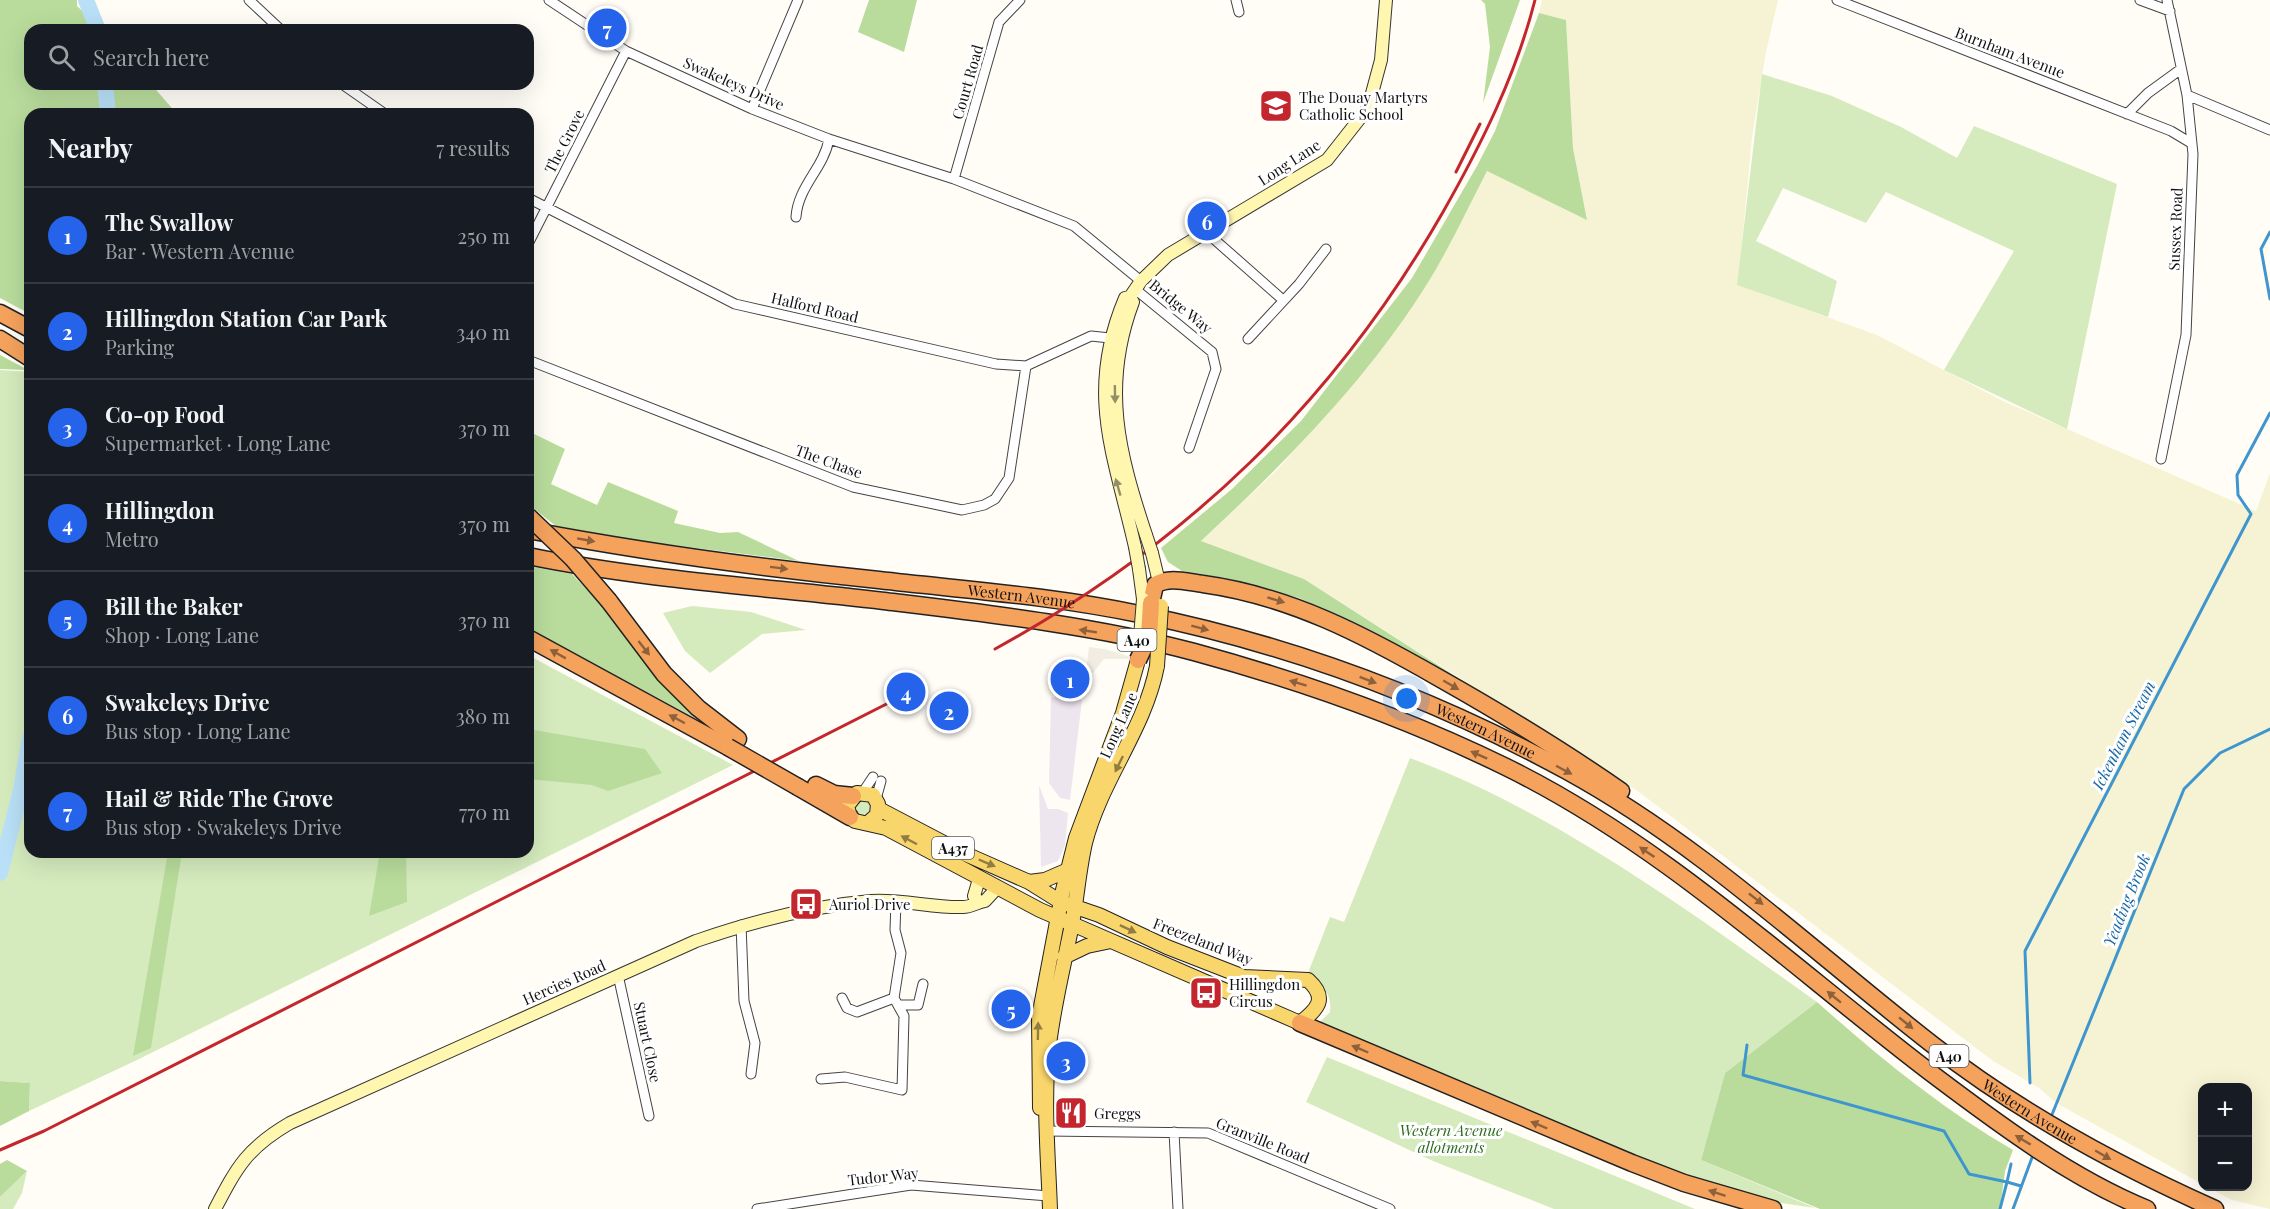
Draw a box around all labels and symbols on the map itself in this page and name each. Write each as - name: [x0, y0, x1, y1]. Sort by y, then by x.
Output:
- pin: 7: [588, 6, 626, 51]
- street label: Burnham Avenue: [1952, 22, 2068, 82]
- street label: Court Road: [947, 42, 987, 122]
- street label: Swakeleys Drive: [680, 52, 788, 114]
- place label: The Douay Martyrs Catholic School: [1299, 87, 1428, 124]
- school or university icon: The Douay Martyrs Catholic School: [1258, 88, 1294, 124]
- street label: The Grove: [539, 106, 589, 176]
- street label: Long Lane: [1254, 134, 1324, 190]
- street label: Sussex Road: [2164, 187, 2186, 271]
- pin: 6: [1188, 198, 1226, 244]
- street label: Bridge Way: [1145, 274, 1217, 338]
- street label: Halford Road: [769, 287, 861, 327]
- one-way arrow: [1111, 385, 1120, 404]
- street label: The Chase: [793, 440, 865, 482]
- one-way arrow: [1113, 477, 1122, 495]
- one-way arrow: [576, 536, 595, 545]
- one-way arrow: [769, 563, 788, 573]
- street label: Western Avenue: [966, 579, 1077, 613]
- one-way arrow: [1267, 596, 1285, 605]
- one-way arrow: [1191, 623, 1209, 633]
- one-way arrow: [1078, 626, 1097, 635]
- road number: A40: [1118, 629, 1156, 651]
- one-way arrow: [638, 641, 650, 656]
- one-way arrow: [549, 649, 566, 659]
- pin: 1: [1050, 656, 1090, 702]
- pin: 4: [886, 670, 926, 714]
- one-way arrow: [1359, 675, 1377, 685]
- water label: Ickenham Stream: [2086, 677, 2159, 794]
- one-way arrow: [1288, 678, 1306, 687]
- one-way arrow: [1443, 679, 1459, 690]
- your location: [1392, 684, 1421, 713]
- pin: 2: [930, 688, 968, 734]
- street label: Long Lane: [1095, 689, 1141, 761]
- street label: Western Avenue: [1432, 698, 1539, 763]
- one-way arrow: [668, 714, 685, 724]
- one-way arrow: [1469, 750, 1487, 760]
- one-way arrow: [1114, 756, 1124, 773]
- one-way arrow: [1555, 765, 1572, 775]
- one-way arrow: [901, 835, 918, 845]
- road number: A437: [932, 837, 974, 859]
- one-way arrow: [1639, 847, 1655, 858]
- water label: Yeading Brook: [2098, 850, 2154, 950]
- one-way arrow: [979, 858, 997, 868]
- bus stop icon: Auriol Drive: [788, 886, 824, 922]
- one-way arrow: [1748, 893, 1764, 906]
- place label: Auriol Drive: [828, 894, 911, 914]
- street label: Freezeland Way: [1150, 913, 1256, 969]
- one-way arrow: [1120, 925, 1137, 934]
- street label: Hercies Road: [519, 955, 609, 1009]
- place label: Hillingdon Circus: [1229, 974, 1300, 1011]
- bus stop icon: Hillingdon Circus: [1188, 975, 1224, 1011]
- pin: 5: [992, 986, 1030, 1032]
- one-way arrow: [1826, 990, 1842, 1003]
- street label: Stuart Close: [630, 1000, 666, 1084]
- one-way arrow: [1898, 1017, 1914, 1030]
- one-way arrow: [1034, 1022, 1043, 1041]
- pin: 3: [1046, 1038, 1086, 1084]
- one-way arrow: [1351, 1044, 1368, 1053]
- road number: A40: [1930, 1045, 1968, 1067]
- street label: Western Avenue: [1978, 1074, 2081, 1148]
- restaurant icon: Greggs: [1053, 1095, 1089, 1131]
- place label: Greggs: [1094, 1103, 1141, 1123]
- street label: Granville Road: [1213, 1112, 1313, 1168]
- park label: Western Avenue allotments: [1400, 1120, 1503, 1157]
- one-way arrow: [1530, 1120, 1548, 1130]
- one-way arrow: [2015, 1134, 2031, 1145]
- one-way arrow: [2095, 1150, 2111, 1161]
- street label: Tudor Way: [847, 1162, 920, 1190]
- one-way arrow: [1708, 1188, 1726, 1198]

